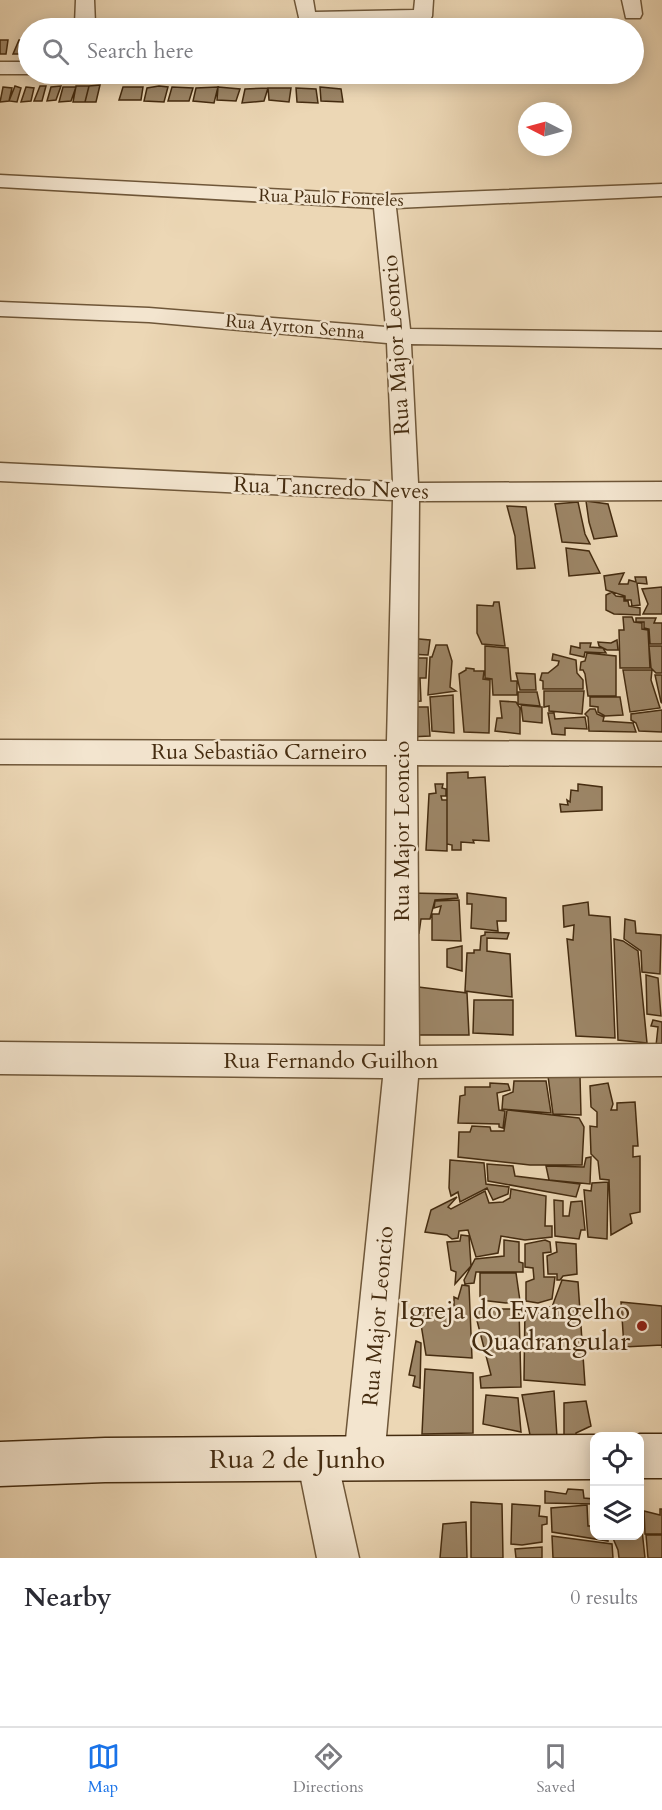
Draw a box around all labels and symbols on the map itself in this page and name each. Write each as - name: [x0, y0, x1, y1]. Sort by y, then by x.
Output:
- north arrow: [518, 102, 572, 156]
- street label: Rua Paulo Fonteles: [258, 183, 404, 213]
- street label: Rua Major Leoncio: [375, 254, 417, 436]
- street label: Rua Ayrton Senna: [224, 308, 366, 346]
- street label: Rua Tancredo Neves: [233, 470, 429, 506]
- street label: Rua Sebastião Carneiro: [151, 737, 367, 767]
- street label: Rua Major Leoncio: [387, 740, 417, 921]
- street label: Rua Fernando Guilhon: [223, 1046, 439, 1076]
- street label: Rua Major Leoncio: [355, 1225, 401, 1407]
- place label: Igreja do Evangelho Quadrangular: [400, 1292, 630, 1360]
- marker: Igreja do Evangelho Quadrangular: [635, 1319, 649, 1333]
- street label: Rua 2 de Junho: [209, 1441, 385, 1478]

